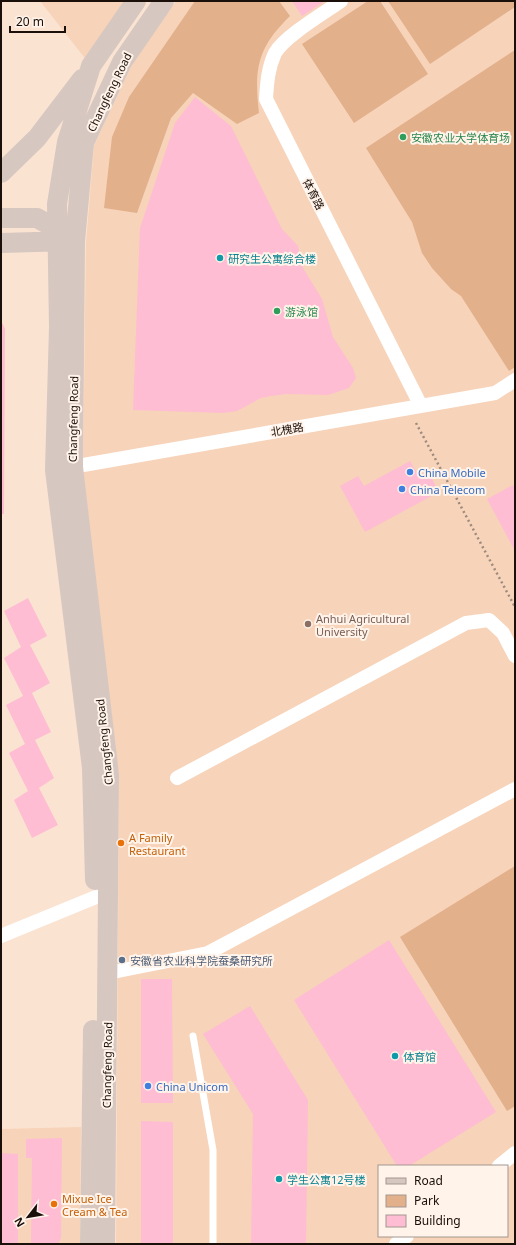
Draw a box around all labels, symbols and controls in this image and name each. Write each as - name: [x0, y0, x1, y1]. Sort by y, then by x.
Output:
- scale bar: [10, 8, 65, 34]
- text: 20 m: [16, 13, 44, 30]
- street label: Changfeng Road: [83, 50, 135, 134]
- place label: 安徽农业大学体育场: [411, 130, 510, 145]
- marker: 安徽农业大学体育场: [398, 132, 408, 142]
- street label: 体育路: [300, 176, 328, 212]
- place label: 研究生公寓综合楼: [228, 251, 316, 266]
- marker: 研究生公寓综合楼: [215, 253, 225, 263]
- place label: 游泳馆: [285, 304, 318, 319]
- marker: 游泳馆: [272, 306, 282, 316]
- street label: Changfeng Road: [65, 376, 81, 462]
- street label: 北槐路: [269, 419, 305, 439]
- place label: China Mobile: [418, 465, 486, 480]
- marker: China Mobile: [405, 467, 415, 477]
- place label: China Telecom: [410, 482, 485, 497]
- marker: China Telecom: [397, 484, 407, 494]
- place label: Anhui Agricultural University: [316, 611, 409, 639]
- marker: Anhui Agricultural University: [303, 619, 313, 629]
- street label: Changfeng Road: [92, 698, 116, 786]
- place label: A Family Restaurant: [129, 830, 186, 858]
- marker: A Family Restaurant: [116, 838, 126, 848]
- place label: 安徽省农业科学院蚕桑研究所: [130, 953, 273, 968]
- marker: 安徽省农业科学院蚕桑研究所: [117, 955, 127, 965]
- street label: Changfeng Road: [99, 1022, 115, 1108]
- place label: 体育馆: [403, 1049, 436, 1064]
- marker: 体育馆: [390, 1051, 400, 1061]
- place label: China Unicom: [156, 1079, 228, 1094]
- marker: China Unicom: [143, 1081, 153, 1091]
- legend: [378, 1165, 508, 1237]
- place label: 学生公寓12号楼: [287, 1172, 366, 1187]
- text: Road: [414, 1172, 443, 1189]
- marker: 学生公寓12号楼: [274, 1174, 284, 1184]
- place label: Mixue Ice Cream & Tea: [62, 1191, 127, 1219]
- text: Park: [414, 1192, 440, 1209]
- north arrow: [8, 1197, 48, 1237]
- marker: Mixue Ice Cream & Tea: [49, 1199, 59, 1209]
- text: Building: [414, 1212, 461, 1229]
- text: N: [10, 1215, 28, 1230]

